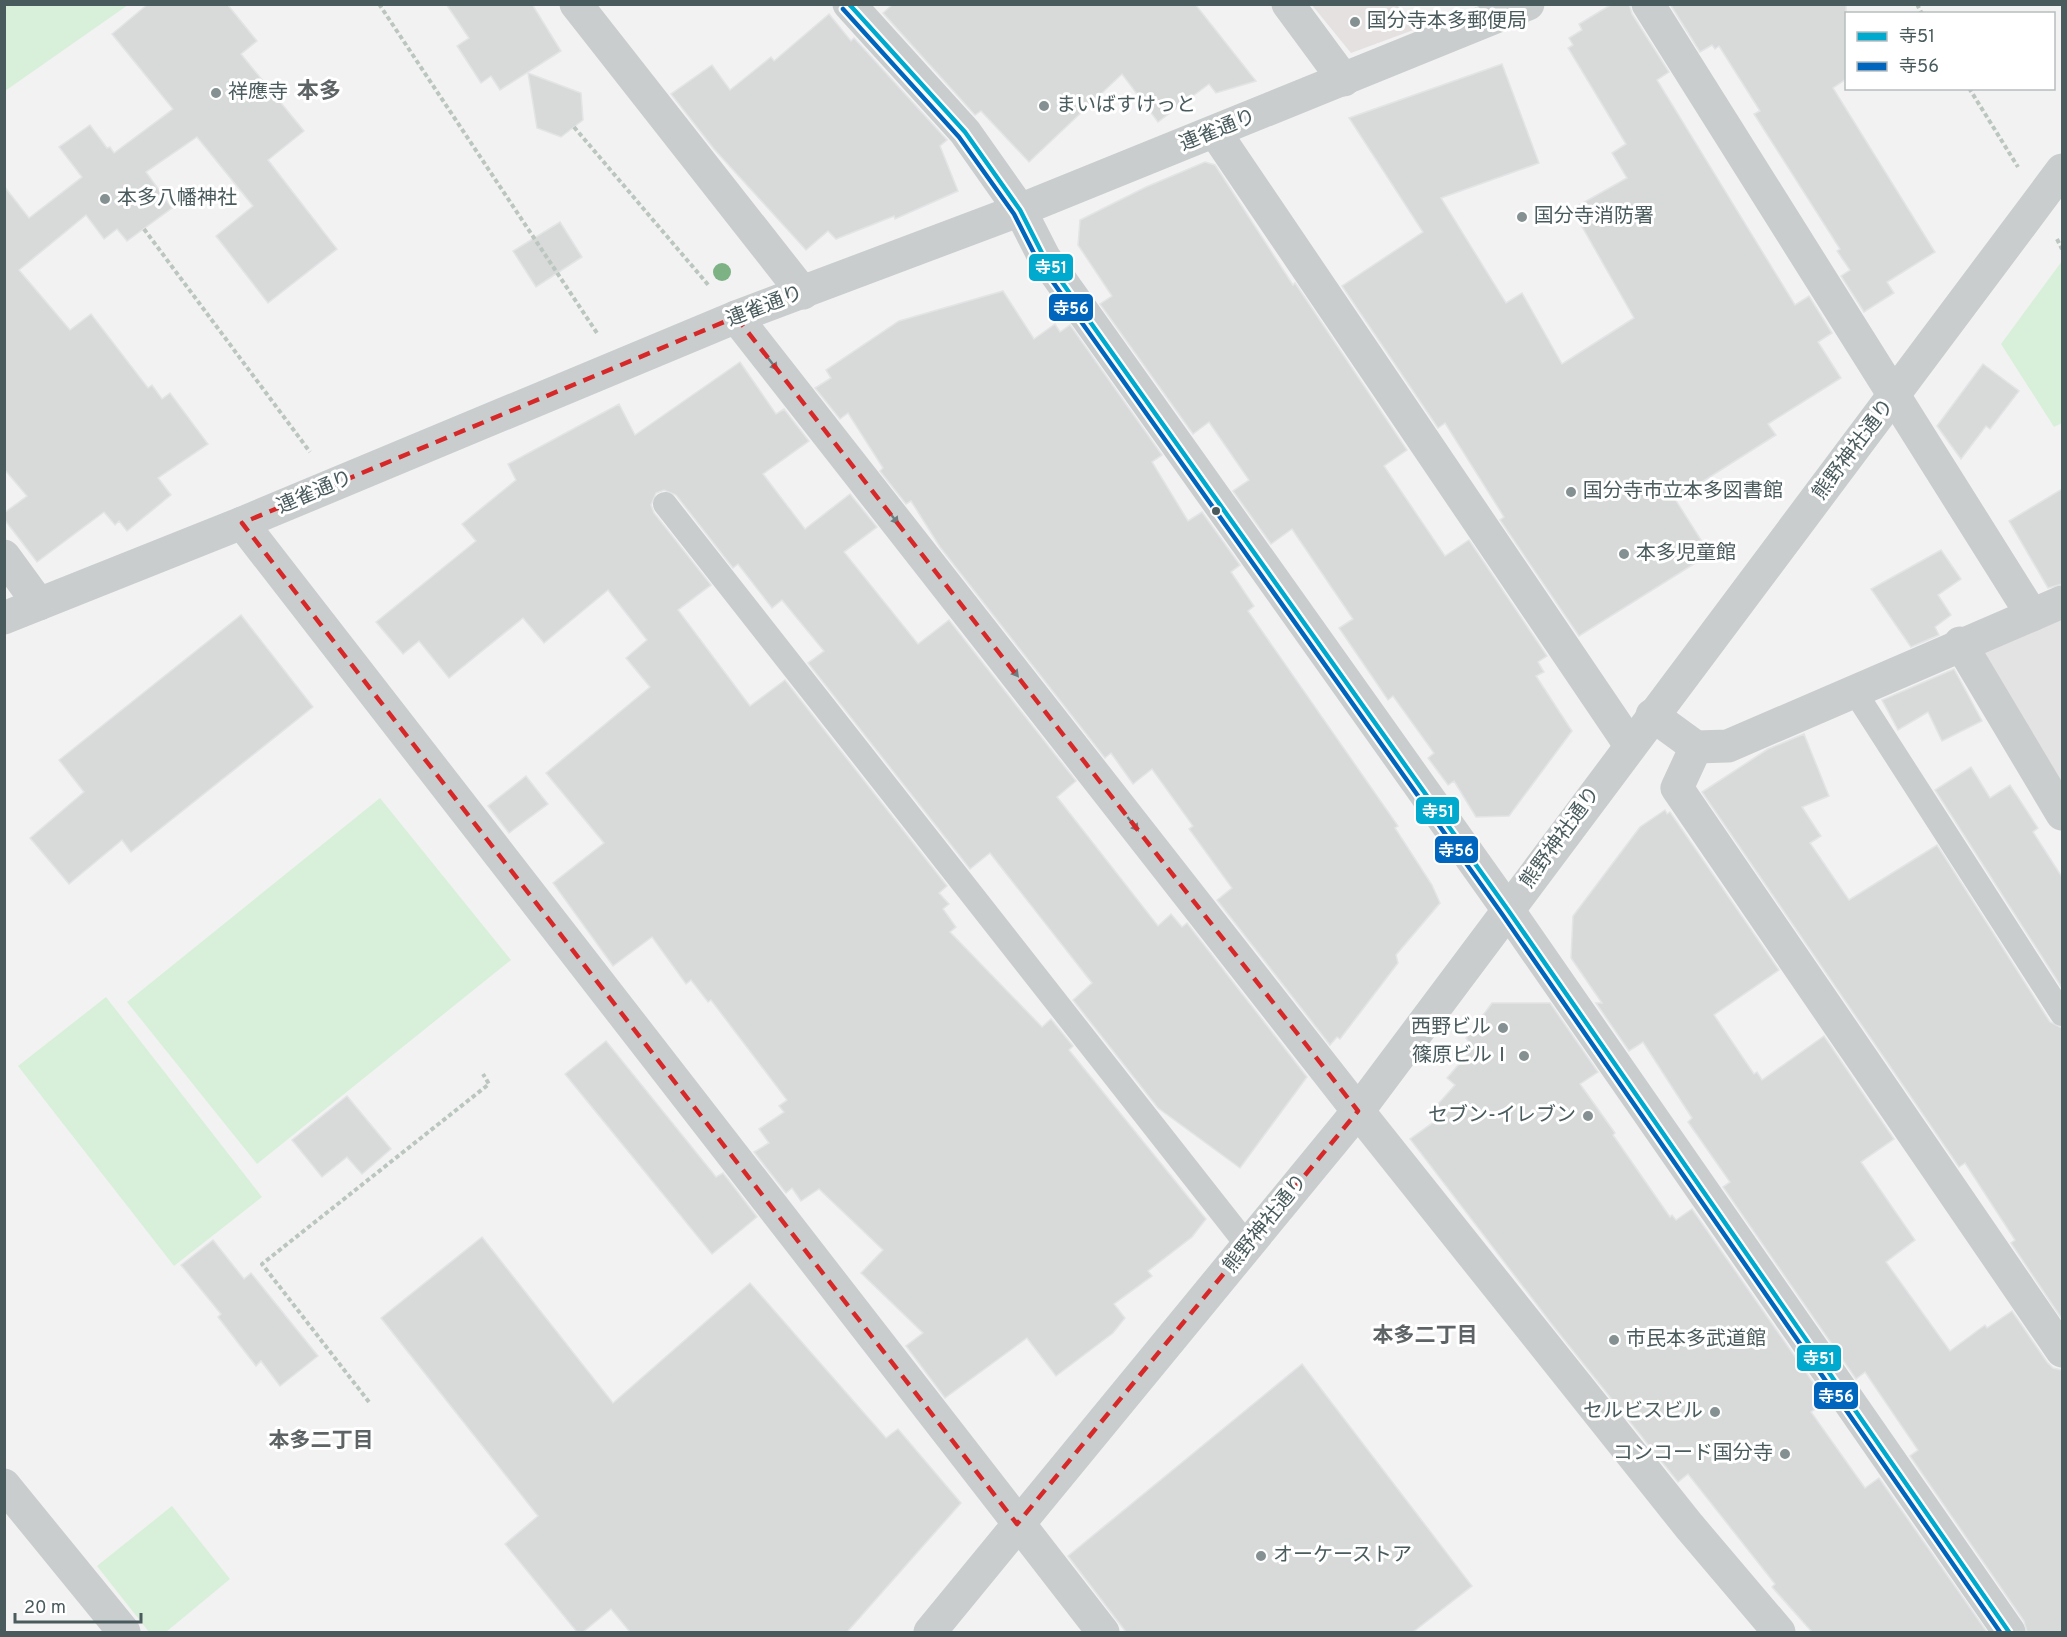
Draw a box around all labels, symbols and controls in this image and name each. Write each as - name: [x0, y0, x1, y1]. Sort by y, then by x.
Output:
- place label: 国分寺本多郵便局: [1367, 9, 1527, 35]
- legend: [1845, 12, 2055, 90]
- marker: 国分寺本多郵便局: [1348, 15, 1362, 29]
- text: 寺51: [1899, 26, 1935, 49]
- text: 寺56: [1899, 56, 1939, 79]
- district label: 本多: [297, 79, 341, 106]
- place label: 祥應寺: [228, 80, 288, 106]
- marker: 祥應寺: [209, 86, 223, 100]
- place label: まいばすけっと: [1056, 93, 1196, 119]
- marker: まいばすけっと: [1037, 99, 1051, 113]
- street label: 連雀通り: [1176, 104, 1260, 158]
- place label: 本多八幡神社: [117, 186, 237, 212]
- marker: 本多八幡神社: [98, 192, 112, 206]
- place label: 国分寺消防署: [1534, 204, 1654, 230]
- marker: 国分寺消防署: [1515, 210, 1529, 224]
- line badge: 寺51: [1028, 253, 1074, 282]
- text: 寺51: [1035, 259, 1067, 279]
- street label: 連雀通り: [723, 281, 807, 333]
- line badge: 寺56: [1048, 293, 1094, 322]
- text: 寺56: [1053, 300, 1089, 320]
- one-way arrow: [766, 355, 779, 371]
- street label: 熊野神社通り: [1808, 394, 1900, 506]
- street label: 連雀通り: [273, 465, 357, 521]
- place label: 国分寺市立本多図書館: [1583, 479, 1783, 505]
- marker: 国分寺市立本多図書館: [1564, 485, 1578, 499]
- unlabelled marker: [1210, 505, 1222, 517]
- one-way arrow: [886, 509, 898, 524]
- place label: 本多児童館: [1636, 541, 1736, 567]
- marker: 本多児童館: [1617, 547, 1631, 561]
- one-way arrow: [1006, 662, 1019, 678]
- street label: 熊野神社通り: [1515, 782, 1607, 894]
- line badge: 寺51: [1415, 796, 1460, 825]
- text: 寺51: [1422, 803, 1454, 823]
- one-way arrow: [1127, 816, 1139, 831]
- line badge: 寺56: [1434, 835, 1479, 864]
- text: 寺56: [1438, 842, 1474, 862]
- place label: 西野ビル: [1411, 1015, 1491, 1041]
- marker: 西野ビル: [1496, 1021, 1510, 1035]
- place label: 篠原ビルⅠ: [1412, 1043, 1512, 1069]
- marker: 篠原ビルⅠ: [1517, 1049, 1531, 1063]
- place label: セブン-イレブン: [1428, 1103, 1576, 1129]
- marker: セブン-イレブン: [1581, 1109, 1595, 1123]
- street label: 熊野神社通り: [1218, 1169, 1314, 1279]
- district label: 本多二丁目: [1373, 1323, 1478, 1350]
- place label: 市民本多武道館: [1626, 1327, 1766, 1353]
- marker: 市民本多武道館: [1607, 1333, 1621, 1347]
- line badge: 寺51: [1796, 1344, 1842, 1372]
- text: 寺51: [1803, 1350, 1835, 1370]
- line badge: 寺56: [1813, 1381, 1859, 1410]
- text: 寺56: [1818, 1388, 1854, 1408]
- place label: セルビスビル: [1583, 1399, 1703, 1425]
- marker: セルビスビル: [1708, 1405, 1722, 1419]
- district label: 本多二丁目: [269, 1428, 374, 1455]
- place label: コンコード国分寺: [1613, 1441, 1773, 1467]
- marker: コンコード国分寺: [1778, 1447, 1792, 1461]
- place label: オーケーストア: [1273, 1543, 1412, 1569]
- marker: オーケーストア: [1254, 1549, 1268, 1563]
- scale bar: [15, 1586, 141, 1624]
- text: 20 m: [24, 1597, 66, 1620]

